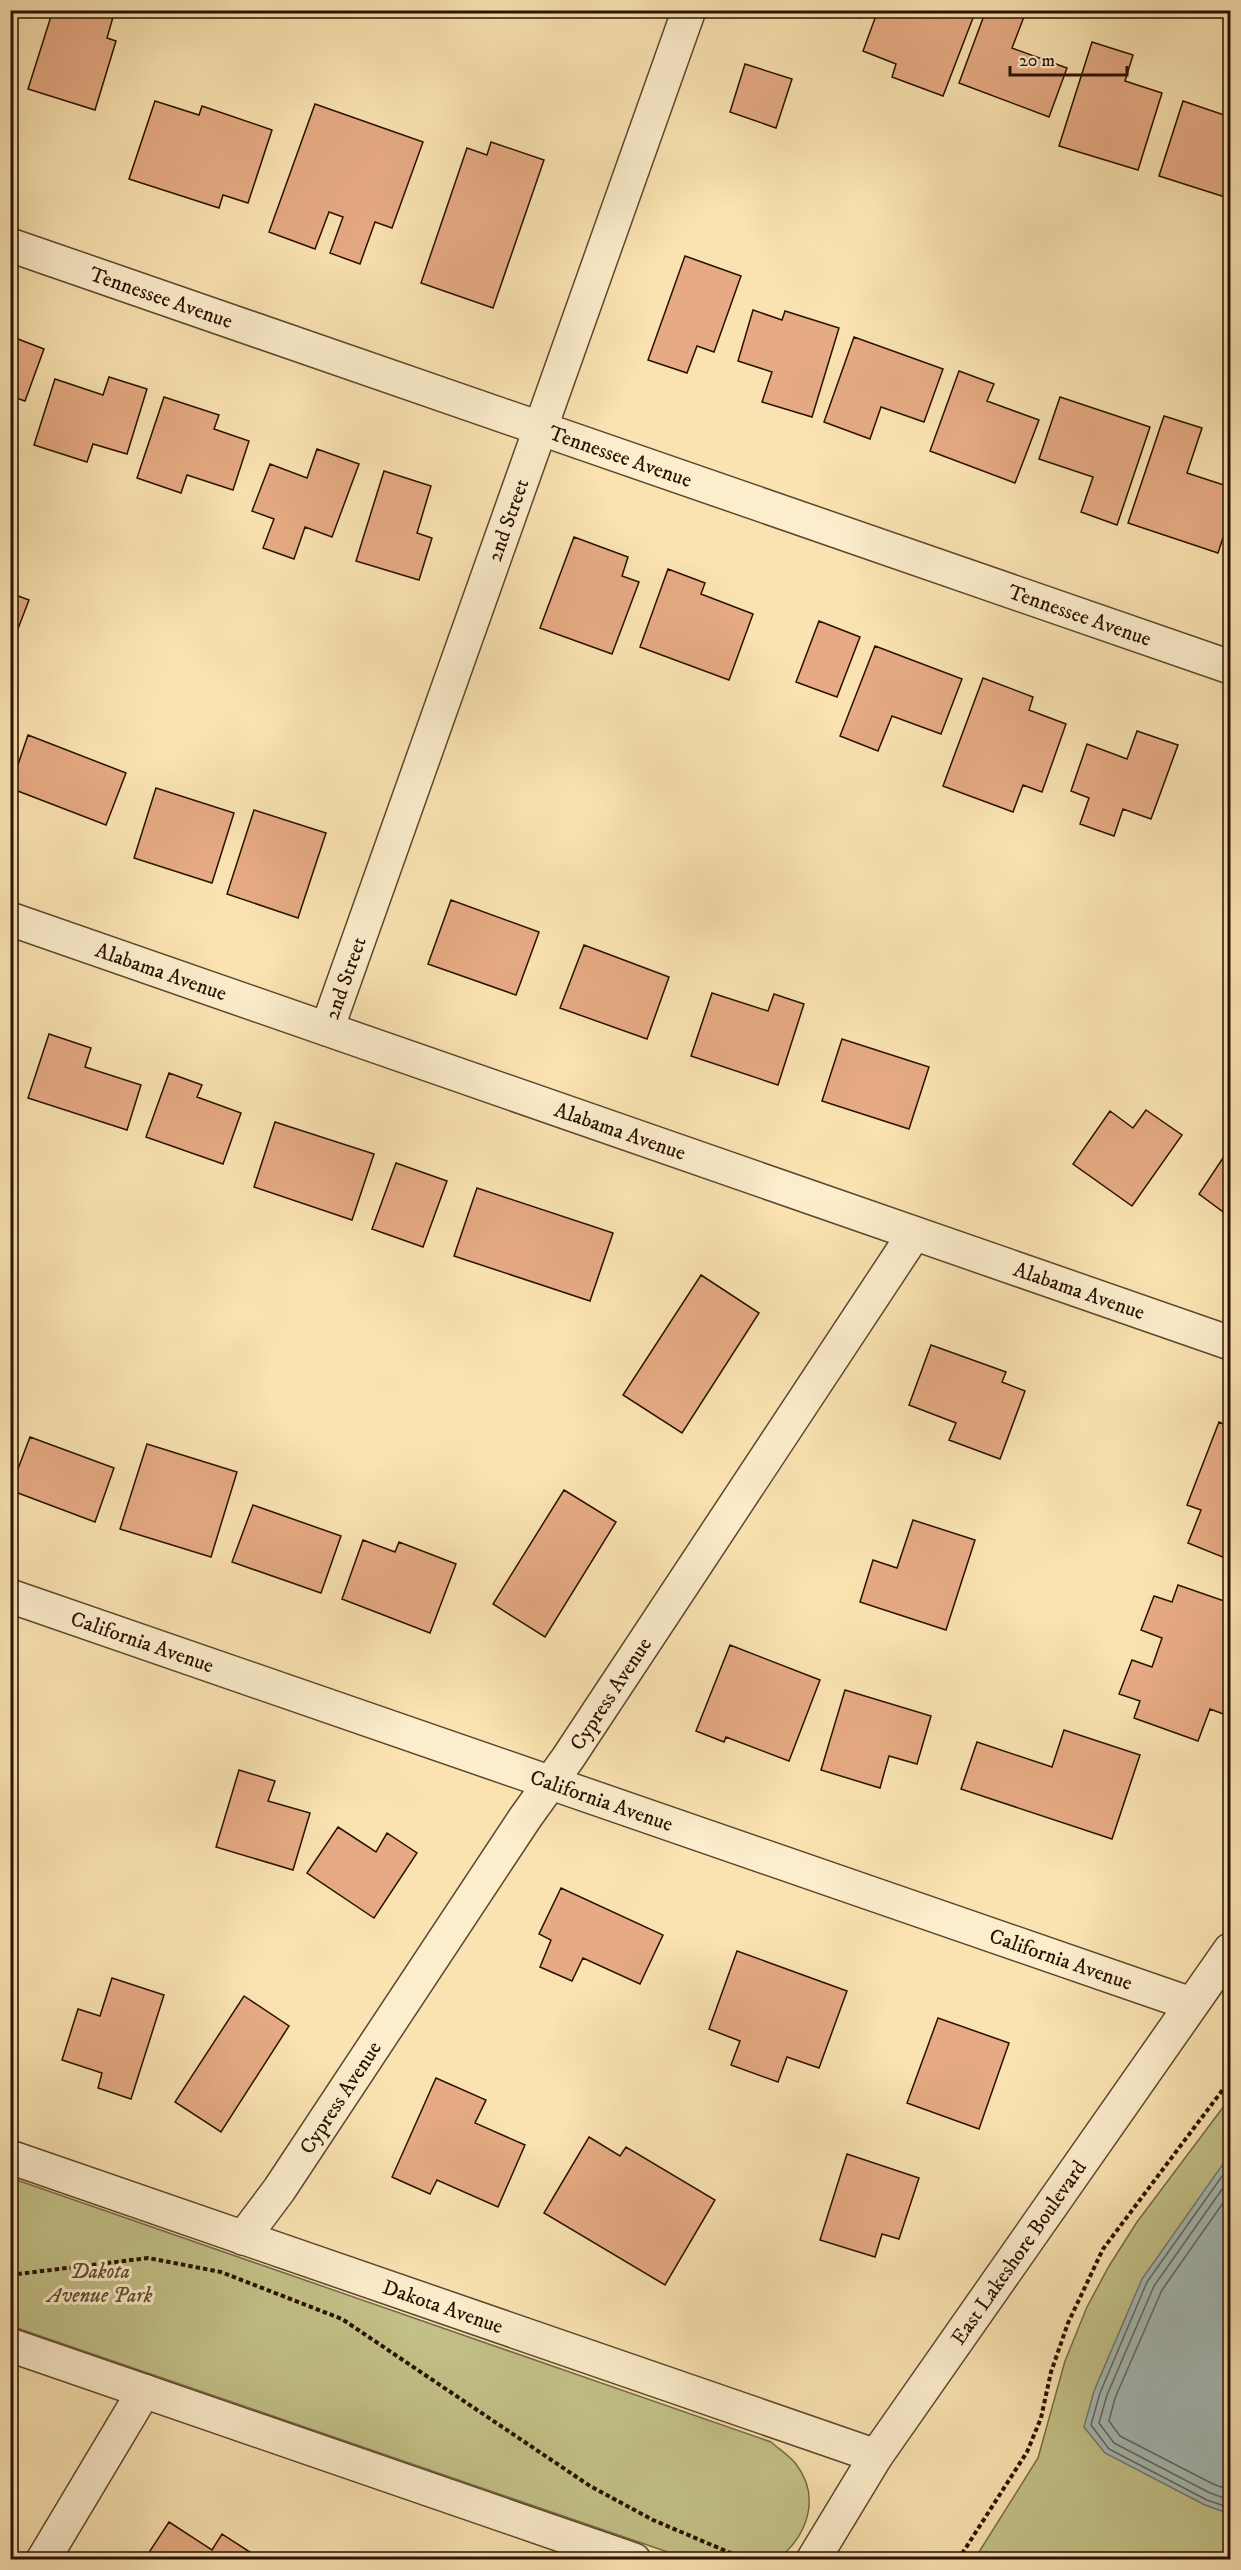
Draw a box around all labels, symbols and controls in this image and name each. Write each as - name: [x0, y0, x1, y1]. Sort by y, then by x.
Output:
- scale bar: [1010, 39, 1127, 77]
- text: 20 m: [1019, 50, 1055, 72]
- street label: Tennessee Avenue: [86, 262, 236, 335]
- street label: Tennessee Avenue: [545, 420, 695, 494]
- street label: 2nd Street: [482, 475, 535, 565]
- street label: Tennessee Avenue: [1005, 579, 1155, 653]
- street label: 2nd Street: [319, 933, 373, 1023]
- street label: Alabama Avenue: [92, 938, 230, 1007]
- street label: Alabama Avenue: [551, 1097, 689, 1167]
- street label: Alabama Avenue: [1010, 1257, 1148, 1326]
- street label: California Avenue: [67, 1606, 217, 1679]
- street label: Cypress Avenue: [565, 1633, 658, 1755]
- street label: California Avenue: [526, 1765, 677, 1838]
- street label: California Avenue: [986, 1923, 1136, 1997]
- street label: Cypress Avenue: [294, 2036, 388, 2159]
- street label: East Lakeshore Boulevard: [946, 2155, 1093, 2350]
- park label: Dakota Avenue Park: [45, 2259, 153, 2309]
- street label: Dakota Avenue: [379, 2275, 507, 2340]

